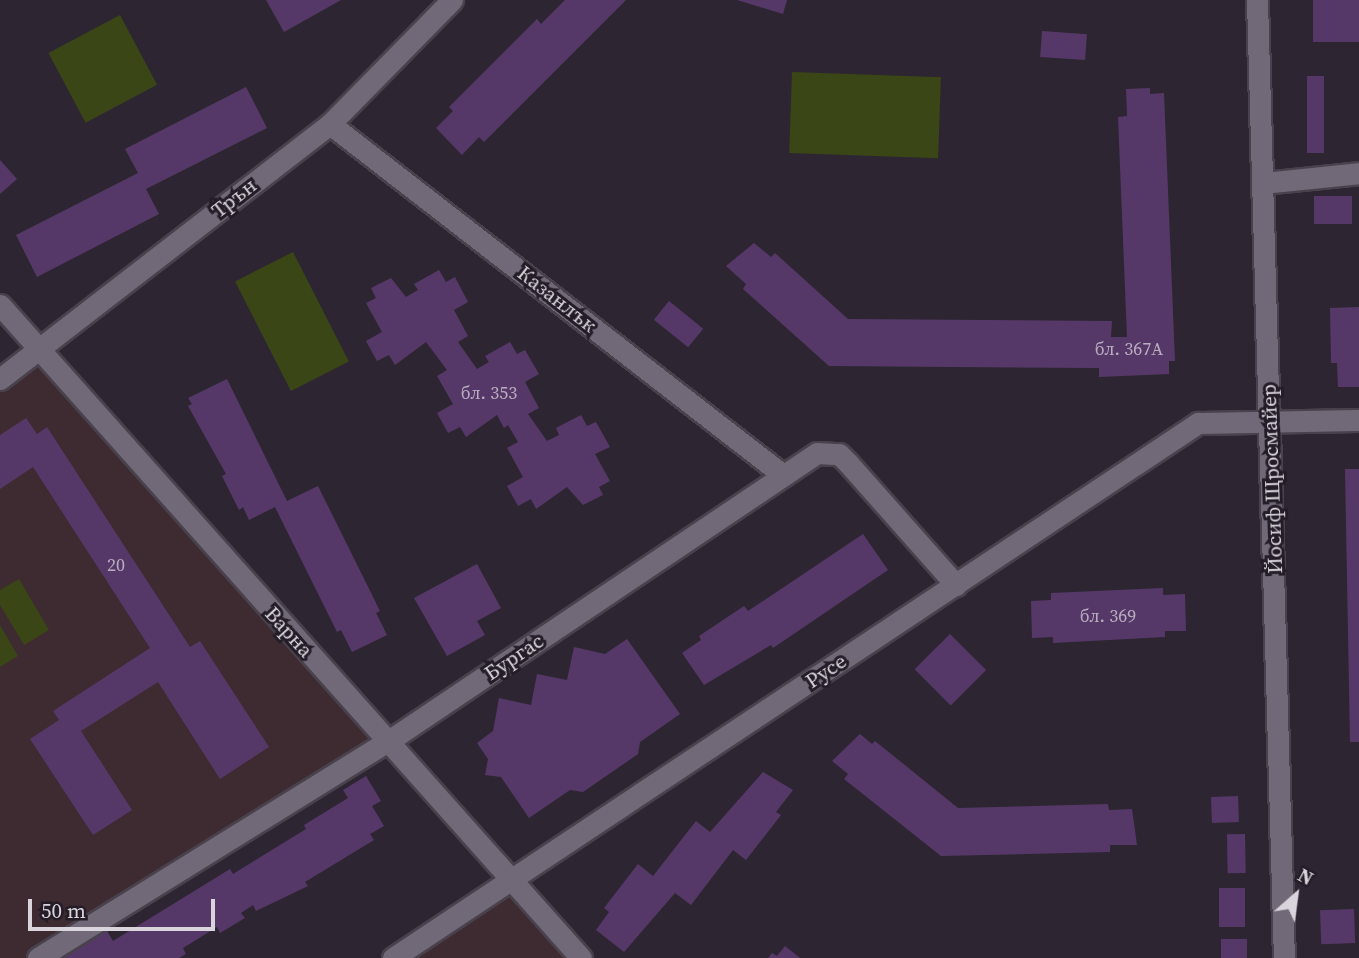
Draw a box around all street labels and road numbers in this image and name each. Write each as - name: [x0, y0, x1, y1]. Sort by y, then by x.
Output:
- street label: Трън: [207, 173, 261, 223]
- street label: Казанлък: [512, 260, 602, 338]
- street label: Йосиф Щросмайер: [1256, 384, 1288, 574]
- street label: Варна: [260, 601, 318, 663]
- street label: Бургас: [480, 628, 548, 686]
- street label: Русе: [801, 648, 851, 694]

